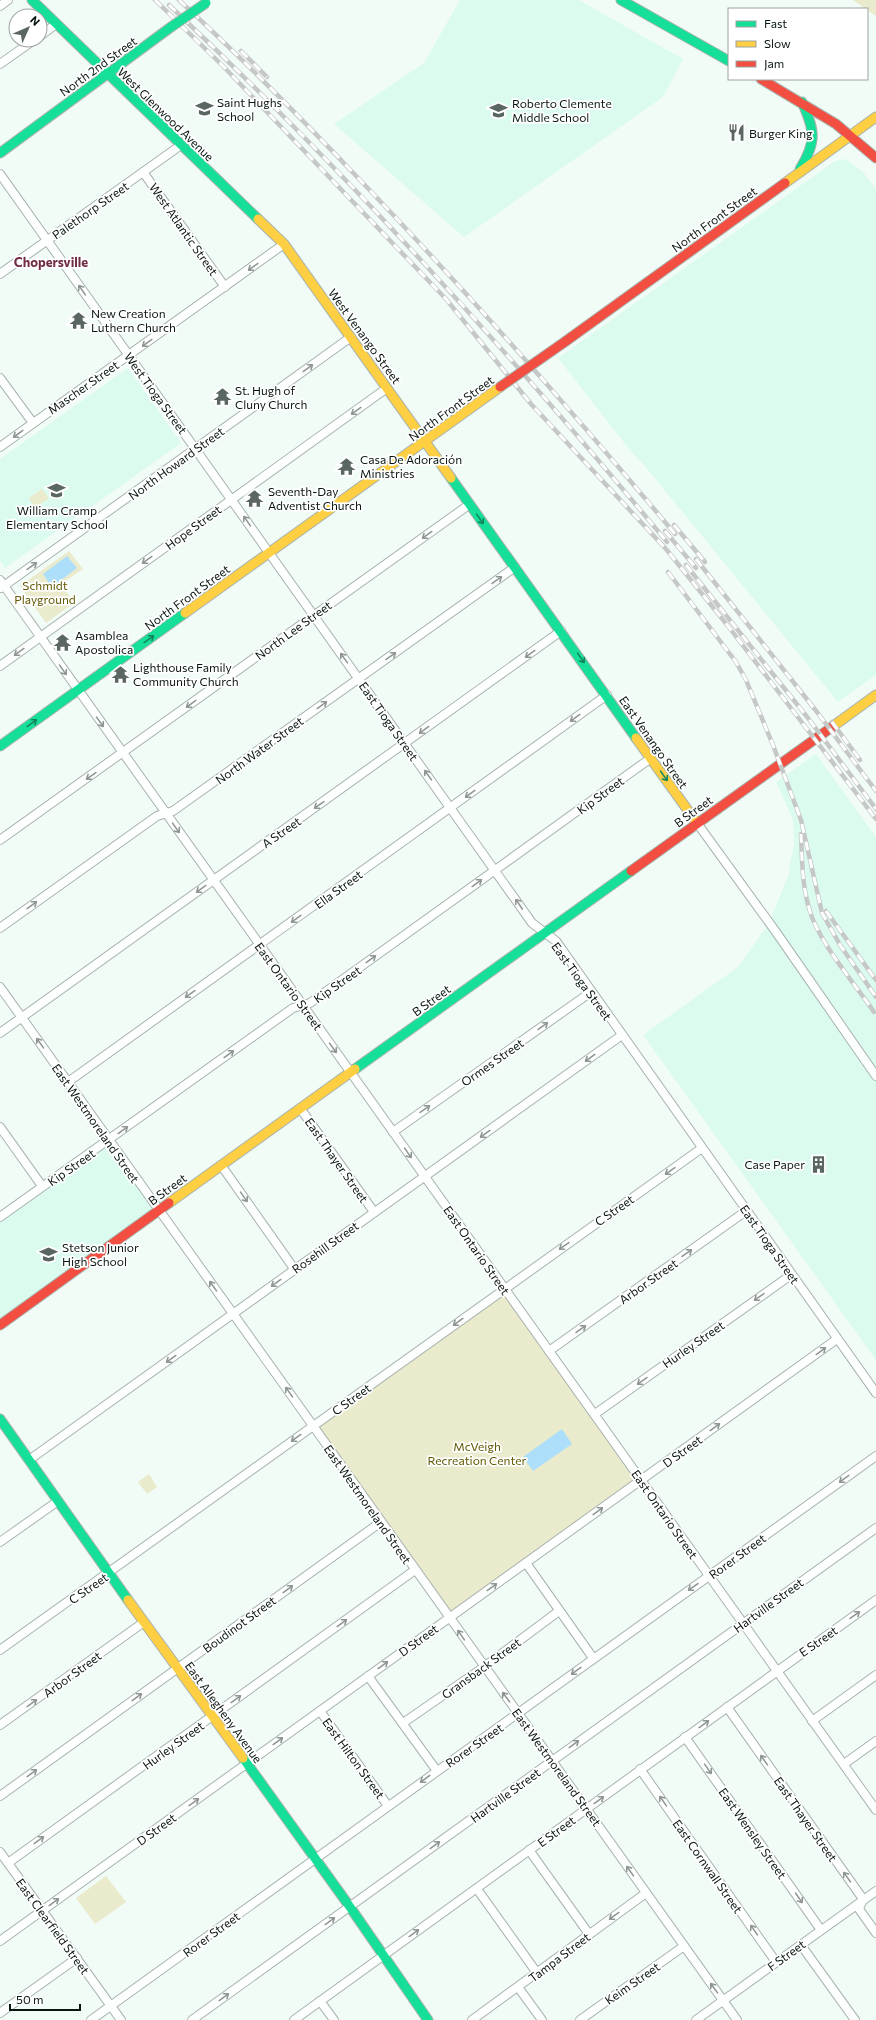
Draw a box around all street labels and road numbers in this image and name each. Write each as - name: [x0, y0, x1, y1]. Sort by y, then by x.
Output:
- street label: North 2nd Street: [57, 33, 139, 99]
- street label: West Glenwood Avenue: [115, 64, 217, 164]
- street label: Palethorp Street: [49, 178, 131, 242]
- street label: West Atlantic Street: [147, 180, 221, 278]
- street label: North Front Street: [669, 183, 759, 255]
- street label: West Venango Street: [326, 286, 404, 386]
- street label: West Tioga Street: [122, 350, 190, 437]
- street label: Mascher Street: [45, 357, 121, 417]
- street label: North Front Street: [406, 372, 496, 444]
- street label: North Howard Street: [126, 424, 227, 502]
- street label: Hope Street: [162, 502, 224, 552]
- street label: North Front Street: [142, 561, 232, 633]
- street label: North Lee Street: [252, 598, 334, 662]
- street label: East Tioga Street: [357, 679, 421, 763]
- street label: East Venango Street: [617, 693, 691, 791]
- street label: North Water Street: [212, 713, 306, 787]
- street label: Kip Street: [574, 773, 626, 817]
- street label: B Street: [671, 792, 715, 830]
- street label: A Street: [259, 813, 303, 850]
- street label: Ella Street: [311, 867, 365, 911]
- street label: East Ontario Street: [252, 939, 326, 1033]
- street label: East Tioga Street: [549, 939, 615, 1023]
- street label: Kip Street: [311, 963, 363, 1005]
- street label: B Street: [409, 981, 453, 1019]
- street label: Ormes Street: [458, 1035, 526, 1089]
- street label: East Westmoreland Street: [50, 1061, 143, 1185]
- street label: East Thayer Street: [303, 1115, 371, 1205]
- street label: Kip Street: [45, 1146, 97, 1188]
- street label: B Street: [145, 1170, 189, 1208]
- street label: C Street: [592, 1191, 636, 1228]
- street label: East Tioga Street: [738, 1202, 802, 1286]
- street label: East Ontario Street: [441, 1203, 513, 1297]
- street label: Rosehill Street: [289, 1218, 361, 1276]
- street label: Arbor Street: [616, 1256, 680, 1306]
- street label: Hurley Street: [659, 1318, 727, 1370]
- street label: C Street: [329, 1380, 373, 1418]
- street label: D Street: [660, 1432, 704, 1470]
- street label: East Westmoreland Street: [322, 1442, 415, 1566]
- street label: East Ontario Street: [629, 1467, 701, 1561]
- street label: Rorer Street: [706, 1531, 768, 1581]
- street label: C Street: [66, 1569, 110, 1606]
- street label: Hartville Street: [730, 1575, 806, 1635]
- street label: Boudinot Street: [200, 1593, 278, 1655]
- street label: D Street: [396, 1621, 440, 1659]
- street label: E Street: [796, 1623, 840, 1659]
- street label: Gransback Street: [439, 1635, 523, 1701]
- street label: Arbor Street: [40, 1648, 104, 1700]
- street label: East Allegheny Avenue: [183, 1659, 265, 1765]
- street label: East Westmoreland Street: [510, 1705, 604, 1829]
- street label: East Hilton Street: [320, 1715, 388, 1801]
- street label: Hurley Street: [140, 1718, 206, 1772]
- street label: Rorer Street: [443, 1720, 505, 1770]
- street label: Hartville Street: [467, 1765, 543, 1825]
- street label: East Thayer Street: [772, 1774, 840, 1864]
- street label: East Wensley Street: [716, 1785, 790, 1881]
- street label: D Street: [134, 1810, 178, 1848]
- street label: E Street: [534, 1813, 578, 1849]
- street label: East Cornwall Street: [670, 1817, 746, 1916]
- street label: East Clearfield Street: [14, 1875, 93, 1977]
- street label: Rorer Street: [180, 1909, 242, 1959]
- street label: Tampa Street: [526, 1929, 592, 1985]
- street label: F Street: [764, 1937, 808, 1973]
- street label: Keim Street: [602, 1959, 662, 2007]

